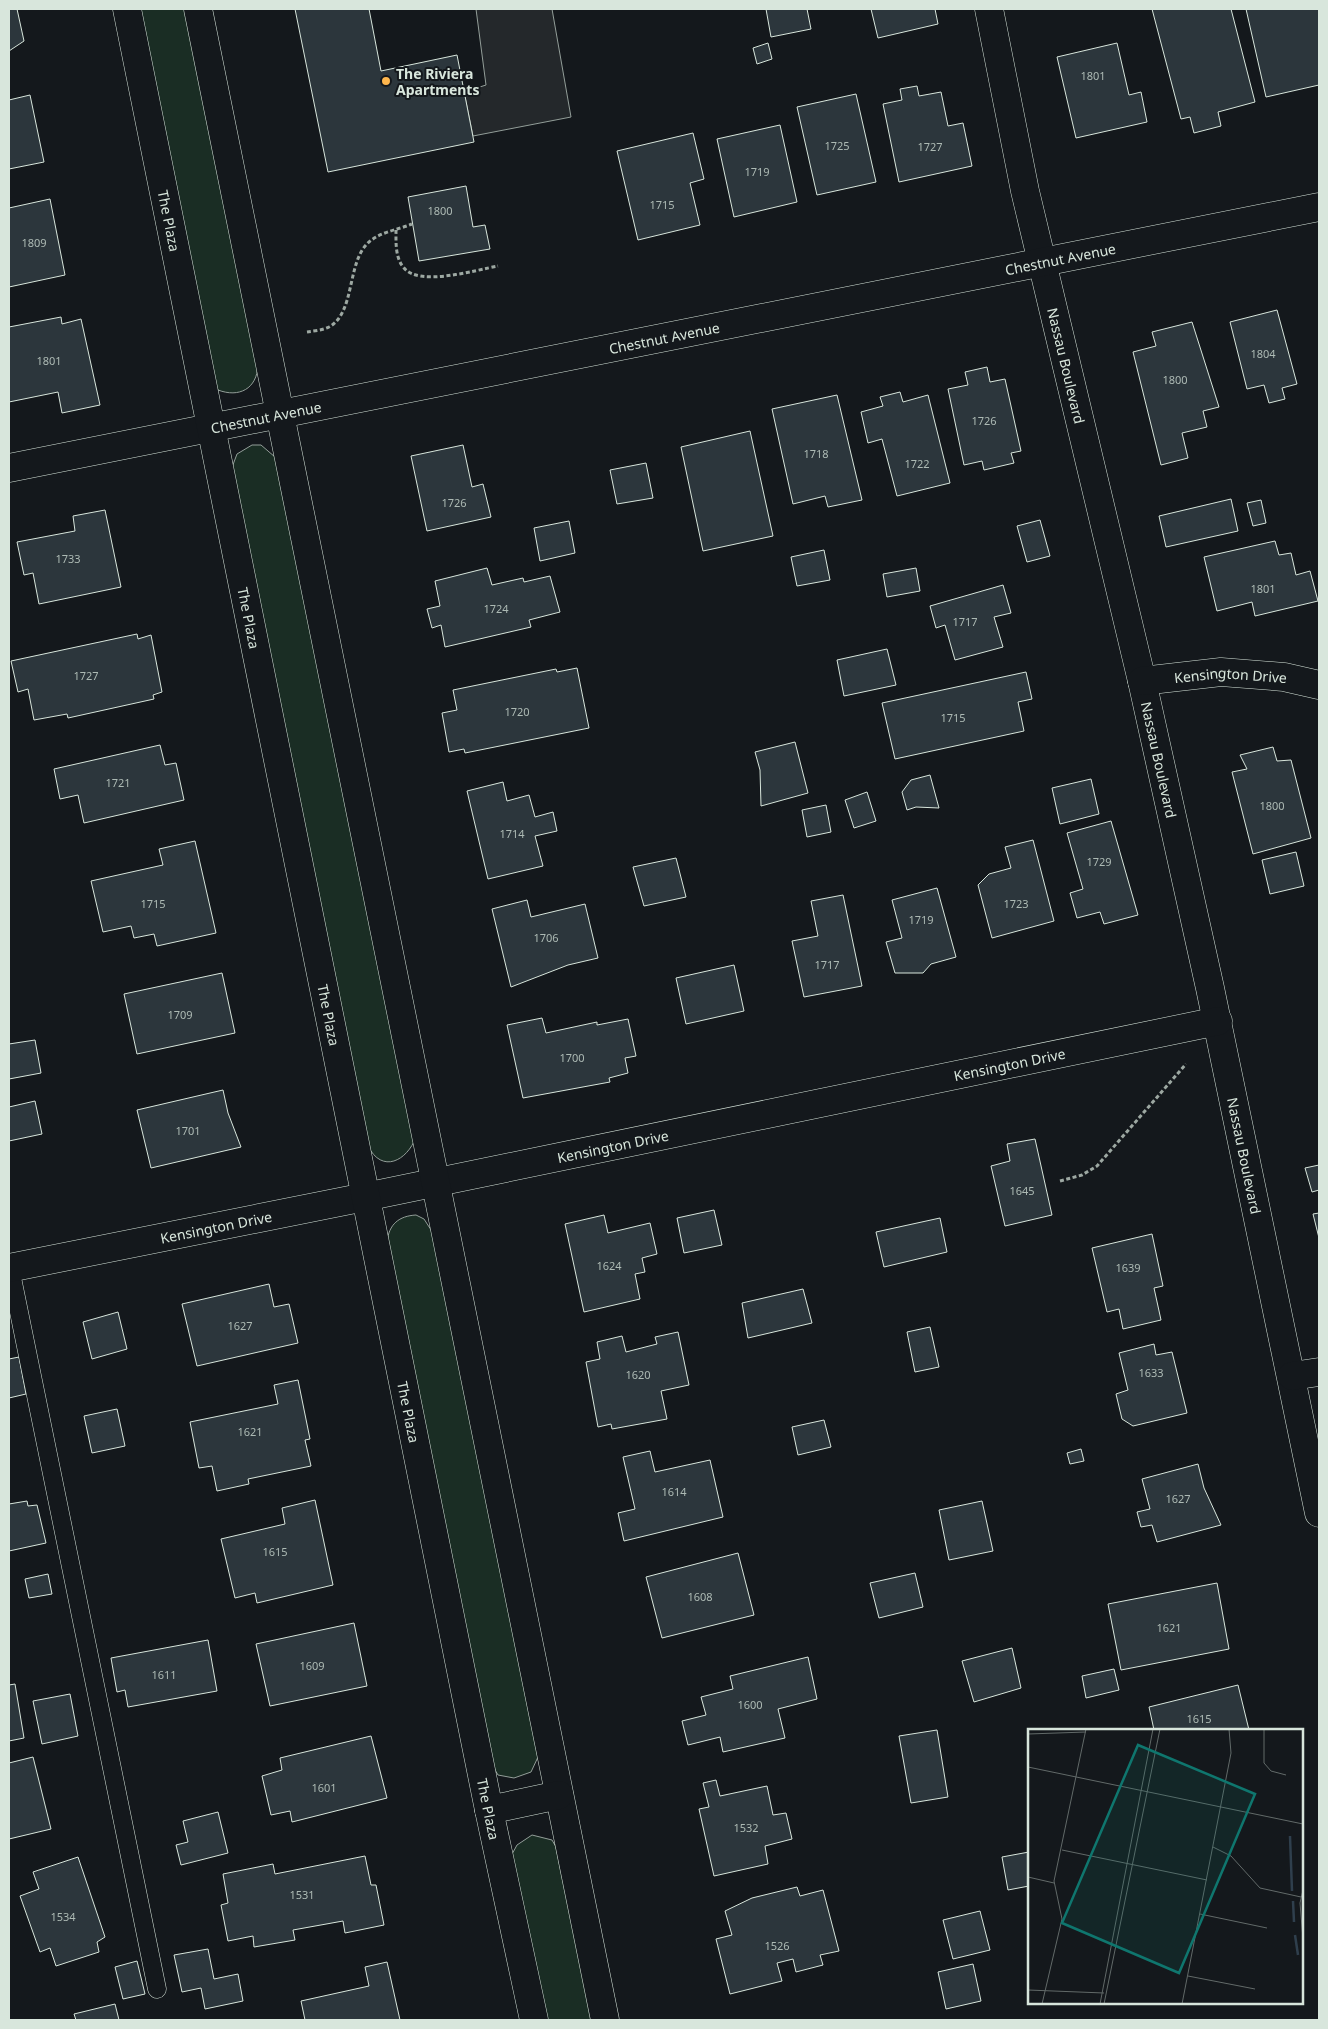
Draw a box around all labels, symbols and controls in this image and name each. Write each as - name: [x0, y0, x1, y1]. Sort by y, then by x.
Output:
- place label: The Riviera Apartments: [396, 64, 479, 99]
- house number: 1801: [1080, 68, 1106, 83]
- marker: The Riviera Apartments: [380, 75, 392, 87]
- house number: 1725: [824, 138, 850, 153]
- house number: 1727: [917, 139, 943, 154]
- house number: 1719: [744, 164, 770, 179]
- street label: The Plaza: [154, 188, 185, 253]
- house number: 1715: [649, 197, 675, 212]
- house number: 1800: [427, 203, 453, 218]
- house number: 1809: [21, 235, 47, 250]
- street label: Chestnut Avenue: [1003, 238, 1117, 279]
- street label: Nassau Boulevard: [1044, 306, 1090, 426]
- street label: Chestnut Avenue: [607, 317, 721, 358]
- house number: 1804: [1250, 346, 1276, 361]
- house number: 1801: [36, 353, 62, 368]
- house number: 1800: [1162, 372, 1188, 387]
- street label: Chestnut Avenue: [209, 396, 323, 437]
- house number: 1726: [971, 413, 997, 428]
- house number: 1718: [803, 446, 829, 461]
- house number: 1722: [904, 456, 930, 471]
- house number: 1726: [441, 495, 467, 510]
- house number: 1733: [55, 551, 81, 566]
- house number: 1801: [1250, 581, 1276, 596]
- street label: The Plaza: [234, 585, 265, 650]
- house number: 1724: [483, 601, 509, 616]
- house number: 1717: [952, 614, 978, 629]
- street label: Kensington Drive: [1173, 662, 1288, 687]
- house number: 1727: [73, 668, 99, 683]
- street label: Nassau Boulevard: [1137, 700, 1182, 820]
- house number: 1720: [504, 704, 530, 719]
- house number: 1715: [940, 710, 966, 725]
- house number: 1721: [105, 775, 131, 790]
- house number: 1800: [1259, 798, 1285, 813]
- house number: 1714: [499, 826, 525, 841]
- house number: 1729: [1086, 854, 1112, 869]
- house number: 1715: [140, 896, 166, 911]
- house number: 1723: [1003, 896, 1029, 911]
- house number: 1719: [908, 912, 934, 927]
- house number: 1706: [533, 930, 559, 945]
- house number: 1717: [814, 957, 840, 972]
- street label: The Plaza: [314, 982, 345, 1047]
- house number: 1709: [167, 1007, 193, 1022]
- street label: Kensington Drive: [952, 1043, 1067, 1085]
- house number: 1700: [559, 1050, 585, 1065]
- street label: Nassau Boulevard: [1223, 1096, 1266, 1216]
- house number: 1701: [175, 1123, 201, 1138]
- street label: Kensington Drive: [555, 1125, 670, 1167]
- house number: 1645: [1009, 1183, 1035, 1198]
- street label: Kensington Drive: [158, 1206, 273, 1247]
- house number: 1624: [596, 1258, 622, 1273]
- house number: 1639: [1115, 1260, 1141, 1275]
- house number: 1627: [227, 1318, 253, 1333]
- house number: 1633: [1138, 1365, 1164, 1380]
- house number: 1620: [625, 1367, 651, 1382]
- street label: The Plaza: [394, 1379, 424, 1444]
- house number: 1621: [237, 1424, 263, 1439]
- house number: 1614: [661, 1484, 687, 1499]
- house number: 1627: [1165, 1491, 1191, 1506]
- house number: 1615: [262, 1544, 288, 1559]
- house number: 1608: [687, 1589, 713, 1604]
- house number: 1621: [1156, 1620, 1182, 1635]
- house number: 1609: [299, 1658, 325, 1673]
- house number: 1611: [151, 1667, 177, 1682]
- house number: 1600: [737, 1697, 763, 1712]
- house number: 1615: [1186, 1711, 1212, 1726]
- inset map: [1028, 1729, 1303, 2004]
- street label: The Plaza: [473, 1777, 505, 1842]
- house number: 1601: [311, 1780, 337, 1795]
- house number: 1532: [733, 1820, 759, 1835]
- house number: 1531: [289, 1887, 315, 1902]
- house number: 1534: [50, 1909, 76, 1924]
- house number: 1526: [764, 1938, 790, 1953]

